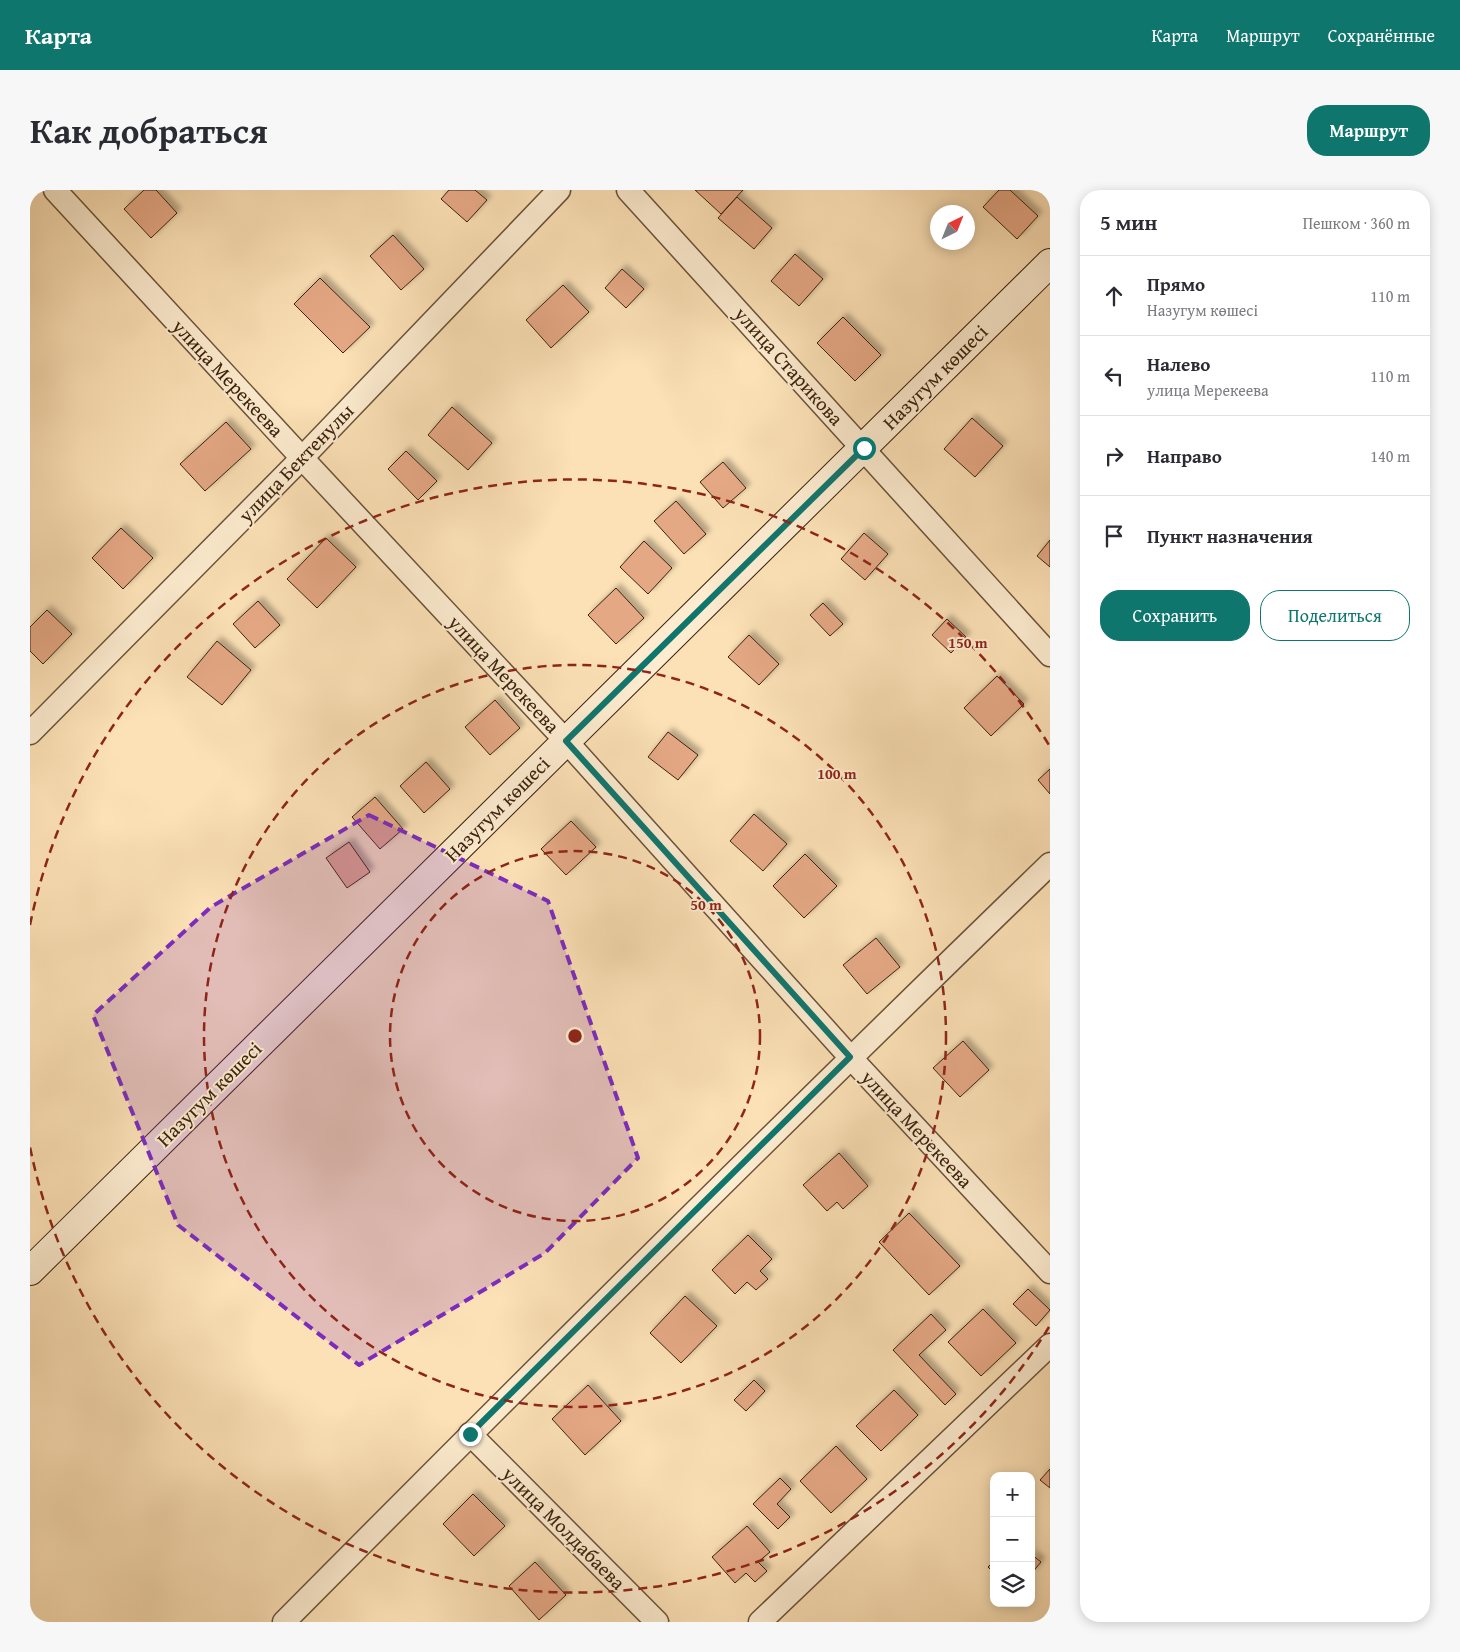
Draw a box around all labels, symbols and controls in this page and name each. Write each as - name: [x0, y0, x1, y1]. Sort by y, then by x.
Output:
- text: Карта: [25, 18, 92, 53]
- text: Карта: [1152, 22, 1198, 49]
- text: Маршрут: [1226, 22, 1300, 49]
- text: Сохранённые: [1328, 22, 1435, 49]
- text: Как добраться: [30, 105, 268, 156]
- button: Маршрут: [1307, 105, 1430, 156]
- north arrow: [930, 205, 975, 250]
- text: 5 мин: [1100, 207, 1157, 238]
- text: Пешком · 360 m: [1303, 211, 1410, 235]
- text: Прямо: [1147, 270, 1205, 298]
- icon: ahead: [1100, 282, 1128, 310]
- text: 110 m: [1370, 284, 1410, 308]
- text: Назугум көшесі: [1147, 298, 1258, 322]
- street label: улица Старикова: [727, 299, 851, 432]
- street label: улица Мерекеева: [165, 311, 291, 444]
- street label: Назугум көшесі: [875, 317, 994, 436]
- text: Налево: [1147, 350, 1210, 378]
- icon: left: [1100, 362, 1128, 390]
- text: 110 m: [1370, 364, 1410, 388]
- text: улица Мерекеева: [1147, 378, 1269, 402]
- street label: улица Бектенулы: [231, 397, 360, 529]
- route start: [853, 437, 876, 460]
- icon: right: [1100, 442, 1128, 470]
- text: Направо: [1147, 442, 1222, 470]
- text: 140 m: [1370, 444, 1410, 468]
- icon: arrive: [1100, 522, 1128, 550]
- text: Пункт назначения: [1147, 522, 1313, 550]
- button: Сохранить: [1100, 590, 1250, 641]
- button: Поделиться: [1260, 590, 1410, 641]
- street label: улица Мерекеева: [441, 607, 567, 740]
- text: 150 m: [948, 632, 988, 653]
- street label: Назугум көшесі: [437, 749, 556, 868]
- text: 100 m: [817, 763, 857, 784]
- text: 50 m: [690, 894, 722, 915]
- centre of rings: [566, 1027, 584, 1045]
- street label: Назугум көшесі: [149, 1034, 268, 1153]
- street label: улица Мерекеева: [854, 1062, 980, 1195]
- route end: [459, 1423, 482, 1446]
- street label: улица Молдабаева: [495, 1459, 633, 1596]
- map controls: [990, 1472, 1035, 1607]
- button: +: [990, 1472, 1035, 1517]
- button: −: [990, 1517, 1035, 1562]
- button: layers: [990, 1562, 1035, 1607]

